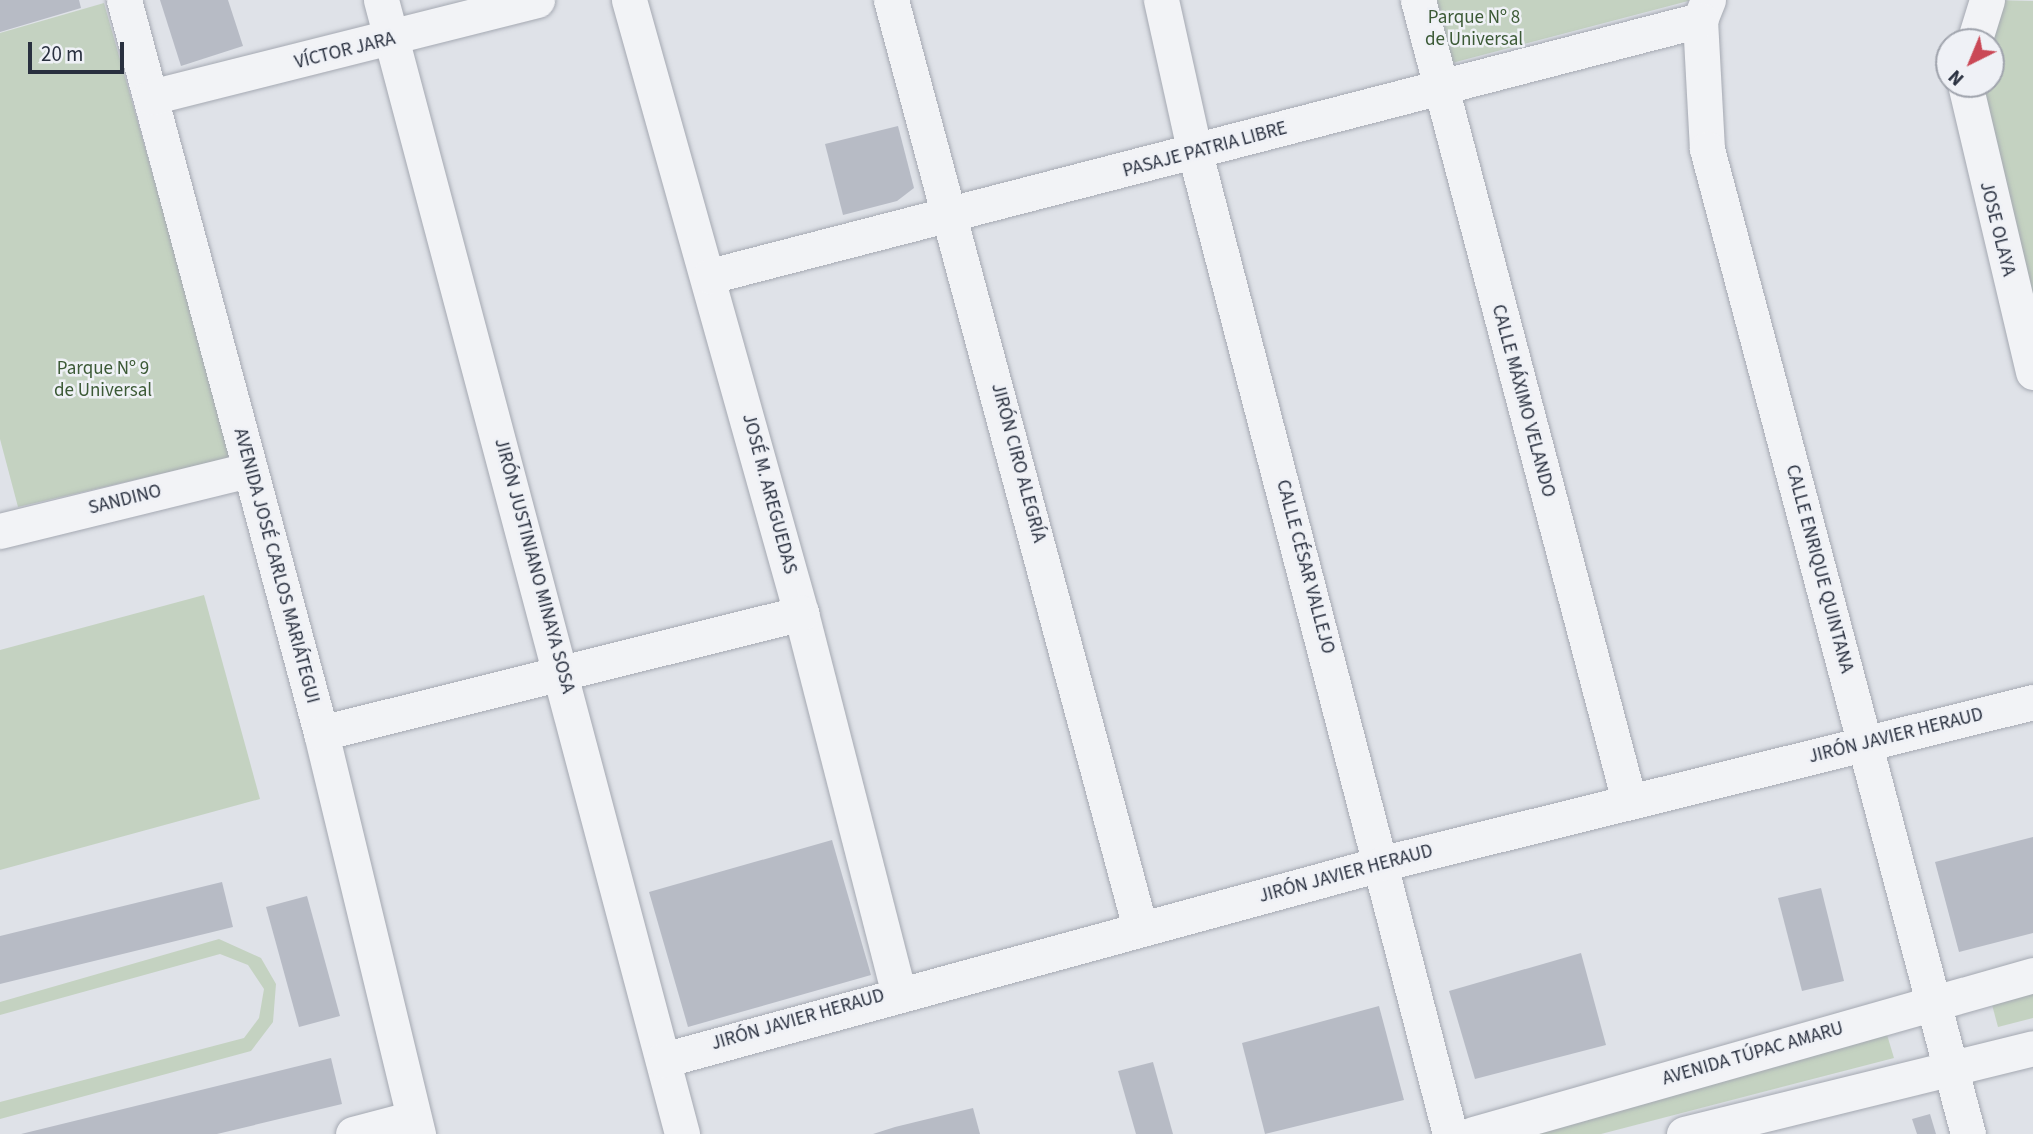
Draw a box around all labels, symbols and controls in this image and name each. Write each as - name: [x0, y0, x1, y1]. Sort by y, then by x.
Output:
- park label: Parque Nº 8 de Universal: [1425, 7, 1523, 51]
- scale bar: [32, 28, 128, 72]
- street label: VÍCTOR JARA: [292, 28, 398, 74]
- north arrow: [1935, 28, 2005, 98]
- text: 20 m: [41, 39, 83, 69]
- text: N: [1943, 63, 1971, 91]
- street label: PASAJE PATRIA LIBRE: [1120, 117, 1290, 183]
- street label: JOSE OLAYA: [1974, 179, 2020, 279]
- street label: CALLE MÁXIMO VELANDO: [1486, 302, 1560, 500]
- park label: Parque Nº 9 de Universal: [54, 358, 152, 402]
- street label: JIRÓN CIRO ALEGRÍA: [986, 381, 1050, 545]
- street label: JOSÉ M. AREGUEDAS: [737, 411, 801, 577]
- street label: AVENIDA JOSÉ CARLOS MARIÁTEGUI: [228, 426, 324, 706]
- street label: JIRÓN JUSTINIANO MINAYA SOSA: [489, 436, 579, 696]
- street label: CALLE ENRIQUE QUINTANA: [1780, 462, 1858, 676]
- street label: CALLE CÉSAR VALLEJO: [1271, 477, 1339, 657]
- street label: SANDINO: [86, 480, 164, 520]
- street label: JIRÓN JAVIER HERAUD: [1806, 703, 1986, 769]
- street label: JIRÓN JAVIER HERAUD: [1256, 840, 1436, 908]
- street label: JIRÓN JAVIER HERAUD: [709, 984, 887, 1056]
- street label: AVENIDA TÚPAC AMARU: [1660, 1017, 1846, 1091]

